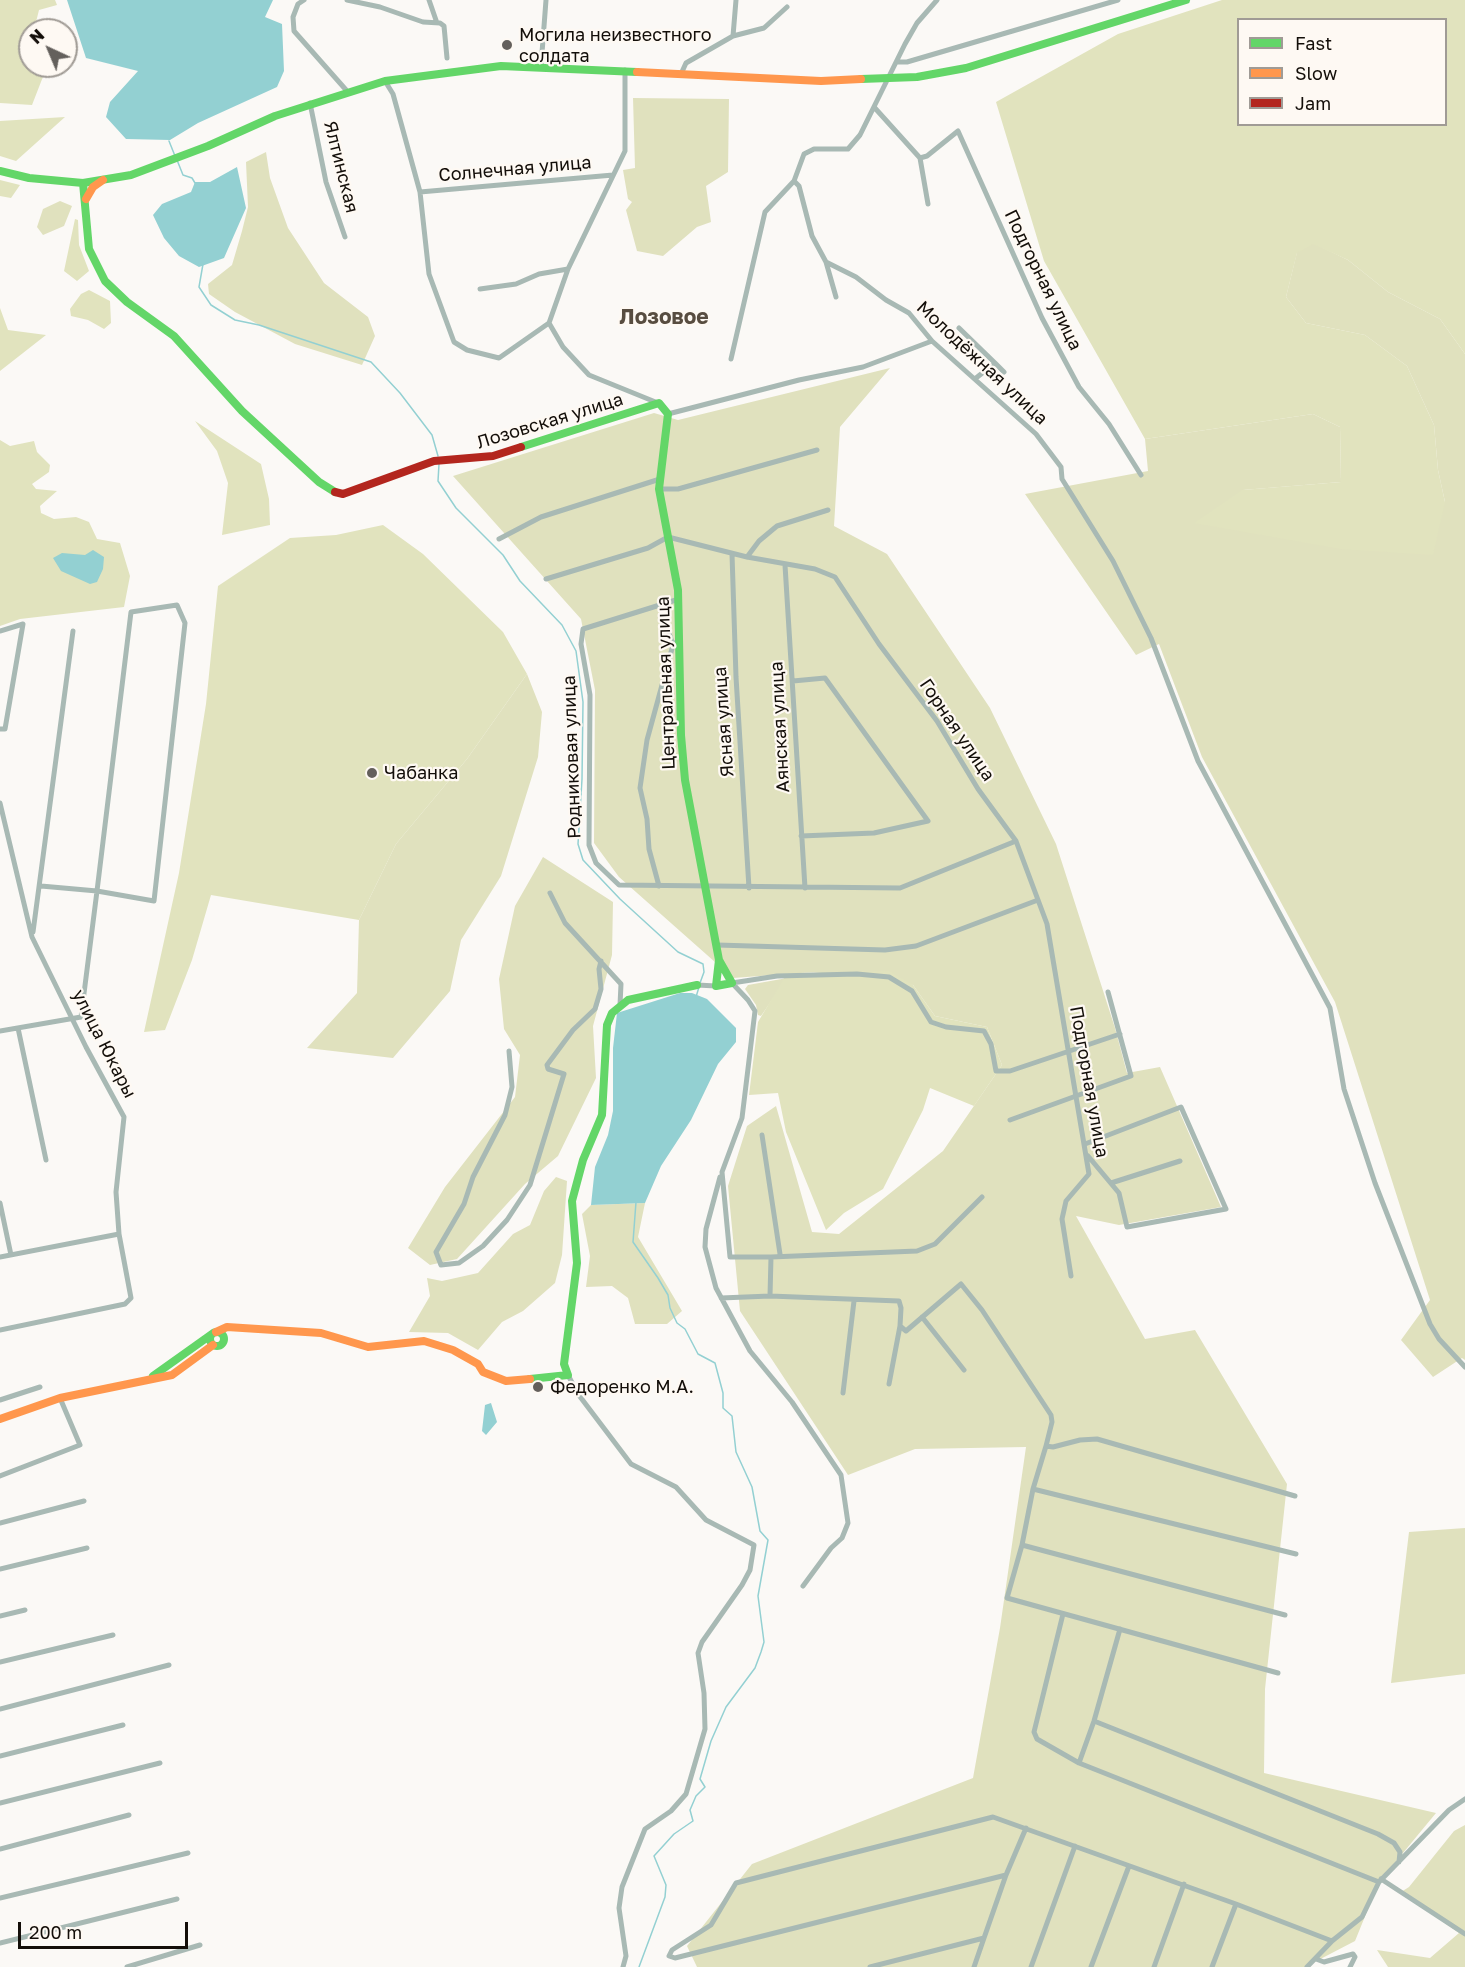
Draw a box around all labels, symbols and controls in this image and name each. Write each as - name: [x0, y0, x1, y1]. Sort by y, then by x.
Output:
- north arrow: [18, 18, 78, 78]
- legend: [1237, 18, 1447, 126]
- place label: Могила неизвестного солдата: [519, 24, 712, 66]
- text: N: [26, 25, 48, 48]
- text: Fast: [1295, 32, 1332, 54]
- marker: Могила неизвестного солдата: [500, 38, 514, 52]
- text: Slow: [1295, 62, 1337, 84]
- text: Jam: [1295, 92, 1331, 114]
- street label: Ялтинская: [319, 119, 363, 215]
- street label: Солнечная улица: [438, 152, 592, 186]
- street label: Подгорная улица: [1000, 206, 1086, 354]
- street label: Молодёжная улица: [912, 297, 1052, 429]
- district label: Лозовое: [619, 304, 709, 330]
- street label: Лозовская улица: [474, 388, 626, 454]
- street label: Центральная улица: [652, 596, 680, 770]
- street label: Аянская улица: [766, 661, 794, 793]
- street label: Ясная улица: [709, 666, 739, 778]
- street label: Родниковая улица: [558, 675, 586, 839]
- street label: Горная улица: [915, 675, 999, 785]
- place label: Чабанка: [384, 762, 458, 784]
- marker: Чабанка: [365, 766, 379, 780]
- street label: улица Юкары: [67, 986, 141, 1102]
- street label: Подгорная улица: [1065, 1004, 1113, 1160]
- place label: Федоренко М.А.: [550, 1376, 694, 1398]
- marker: Федоренко М.А.: [531, 1380, 545, 1394]
- scale bar: [21, 1910, 190, 1948]
- text: 200 m: [29, 1921, 82, 1943]

